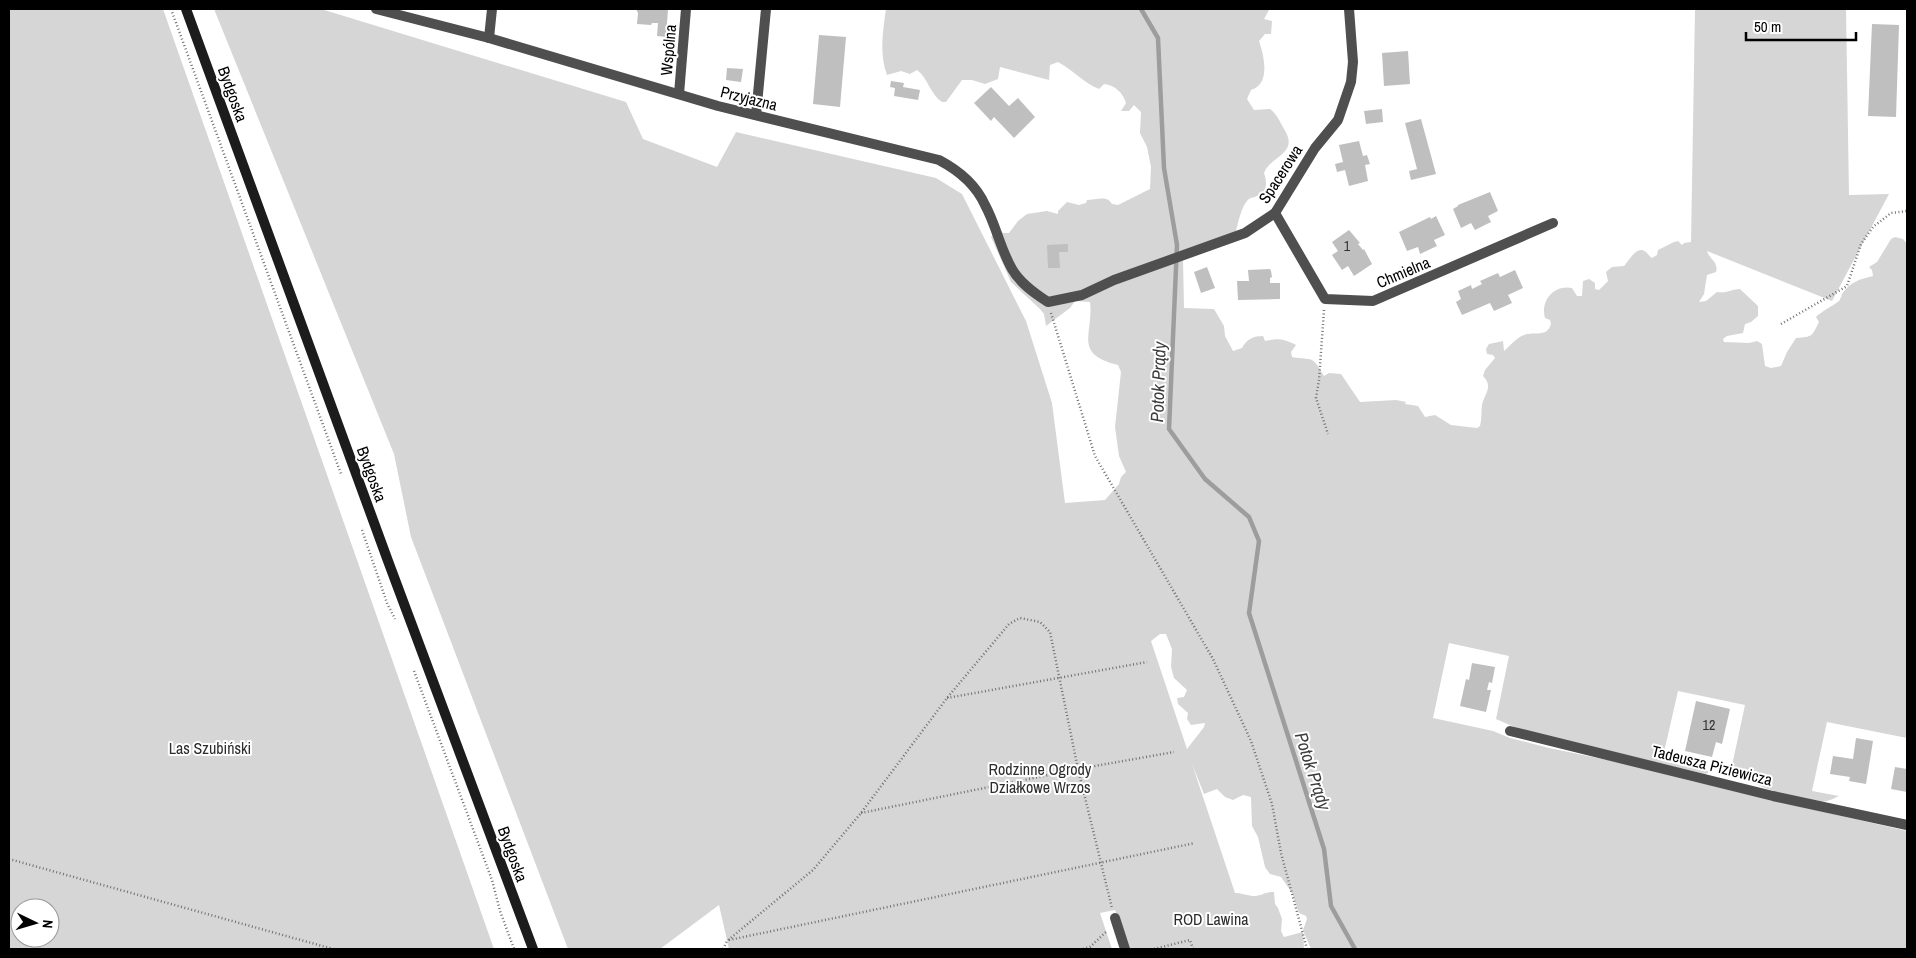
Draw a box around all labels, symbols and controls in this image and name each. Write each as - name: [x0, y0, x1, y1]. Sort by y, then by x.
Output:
- scale bar: [1746, 10, 1856, 42]
- text: 50 m: [1754, 16, 1781, 37]
- street label: Wspólna: [655, 23, 681, 76]
- street label: Bydgoska: [213, 63, 253, 125]
- street label: Przyjazna: [718, 80, 780, 116]
- street label: Spacerowa: [1253, 140, 1307, 208]
- house number: 1: [1344, 237, 1351, 255]
- street label: Chmielna: [1373, 251, 1434, 293]
- water label: Potok Prądy: [1144, 340, 1172, 423]
- street label: Bydgoska: [352, 443, 392, 505]
- house number: 12: [1703, 716, 1715, 734]
- water label: Potok Prądy: [1289, 729, 1338, 815]
- park label: Las Szubiński: [169, 737, 251, 759]
- street label: Tadeusza Piziewicza: [1649, 739, 1775, 791]
- park label: Rodzinne Ogrody Działkowe Wrzos: [989, 758, 1092, 798]
- street label: Bydgoska: [493, 823, 533, 885]
- north arrow: [10, 898, 60, 948]
- park label: ROD Lawina: [1173, 908, 1249, 930]
- text: N: [39, 919, 57, 929]

